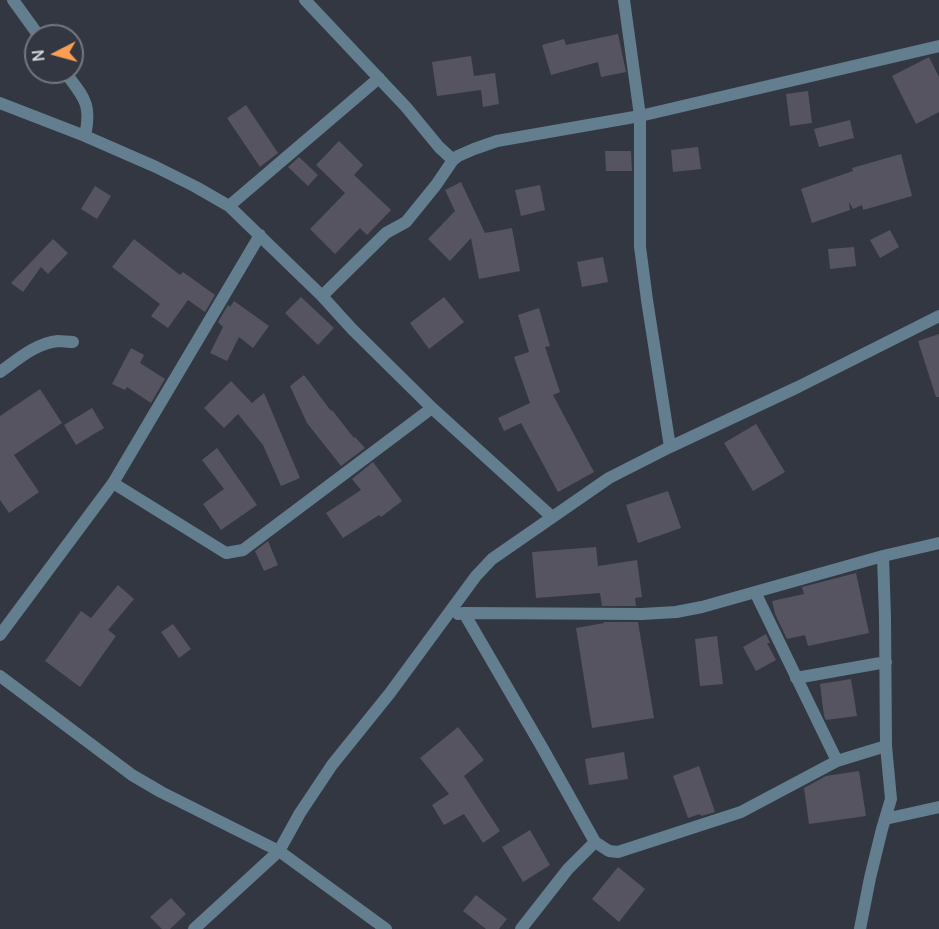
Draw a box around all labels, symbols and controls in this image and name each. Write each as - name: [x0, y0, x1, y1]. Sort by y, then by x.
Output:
- north arrow: [24, 24, 84, 84]
- text: N: [27, 49, 50, 63]

